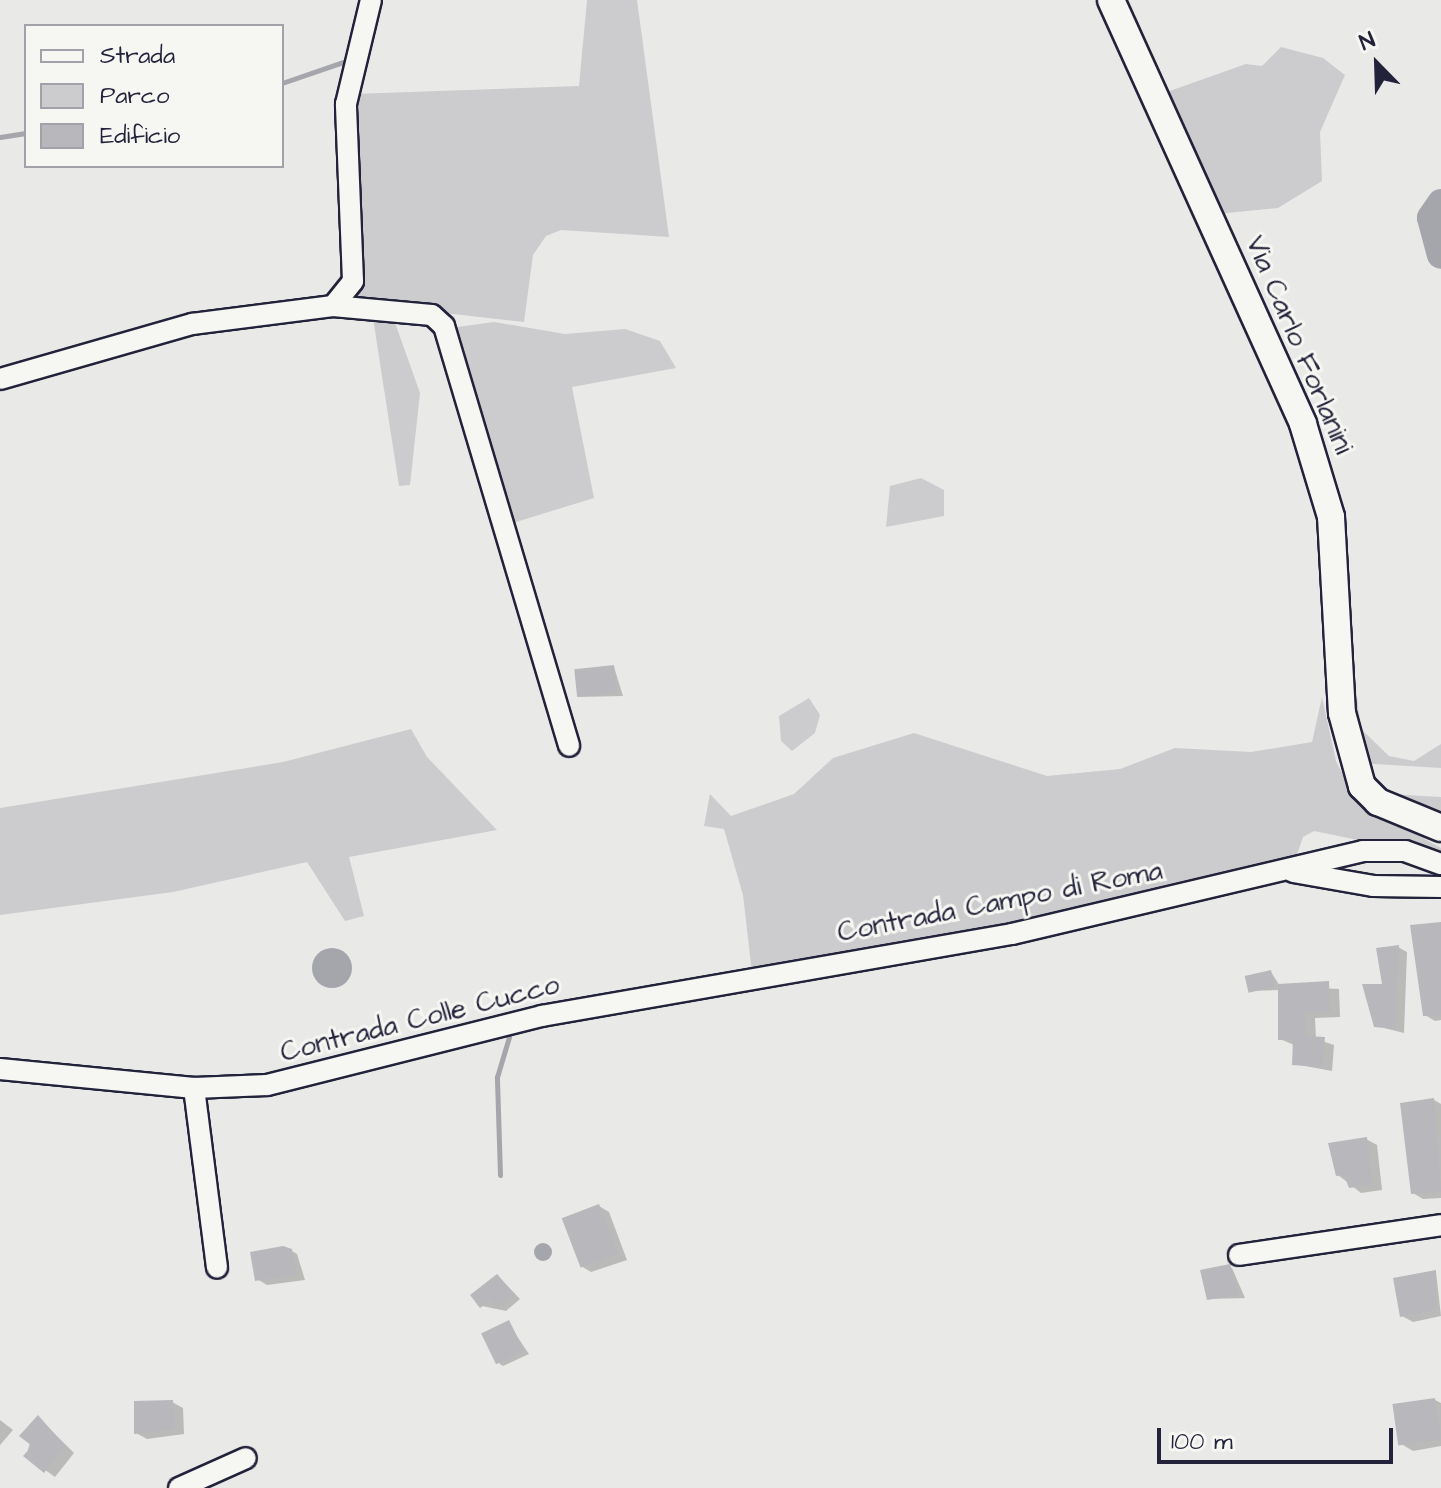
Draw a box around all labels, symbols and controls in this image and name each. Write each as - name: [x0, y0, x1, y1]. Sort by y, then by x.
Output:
- legend: [24, 24, 284, 168]
- north arrow: [1337, 24, 1417, 104]
- text: N: [1355, 24, 1380, 58]
- text: Strada: [100, 39, 175, 73]
- text: Parco: [100, 79, 169, 113]
- text: Edificio: [100, 119, 180, 153]
- street label: Via Carlo Forlanini: [1238, 231, 1360, 459]
- street label: Contrada Campo di Roma: [835, 854, 1165, 950]
- street label: Contrada Colle Cucco: [277, 968, 563, 1070]
- scale bar: [1161, 1412, 1397, 1462]
- text: 100 m: [1171, 1425, 1233, 1459]

